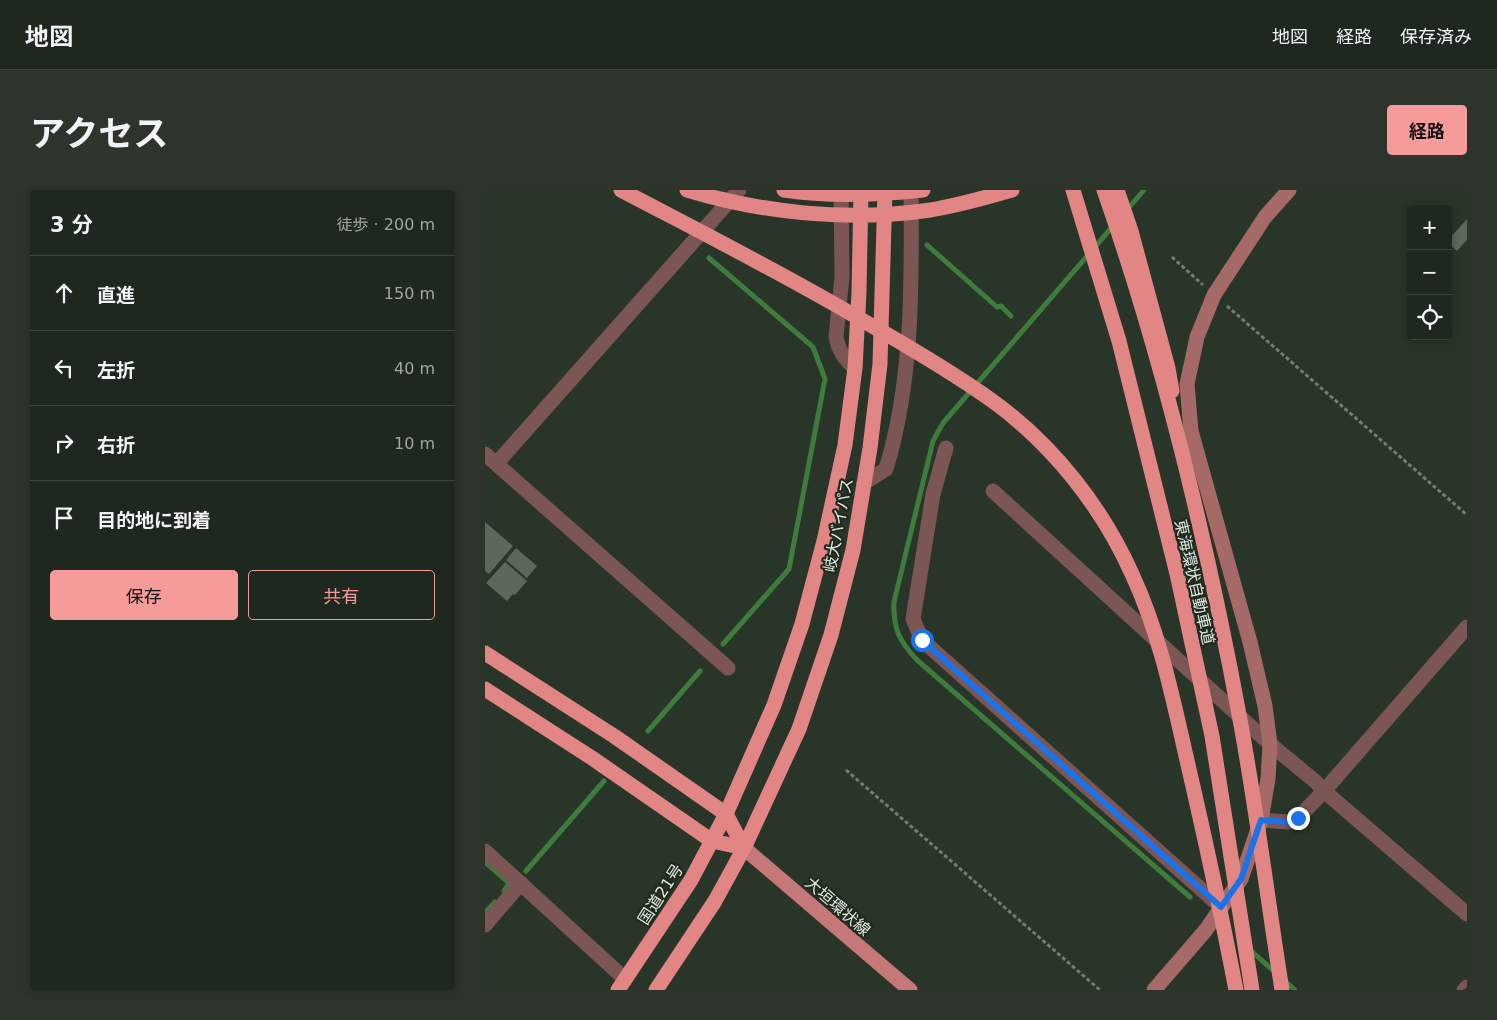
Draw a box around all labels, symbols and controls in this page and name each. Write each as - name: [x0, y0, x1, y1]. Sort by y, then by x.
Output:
- text: 地図: [25, 23, 73, 51]
- text: 地図: [1272, 26, 1308, 47]
- text: 経路: [1336, 26, 1372, 47]
- text: 保存済み: [1400, 26, 1472, 47]
- button: 経路: [1387, 105, 1467, 155]
- text: アクセス: [30, 114, 168, 154]
- map controls: [1407, 205, 1452, 340]
- button: +: [1407, 205, 1452, 250]
- text: 3 分: [50, 213, 93, 237]
- text: 徒歩 · 200 m: [337, 215, 435, 234]
- button: −: [1407, 250, 1452, 295]
- icon: ahead: [50, 279, 78, 307]
- text: 直進: [97, 284, 135, 306]
- text: 150 m: [384, 284, 435, 303]
- button: locate: [1407, 295, 1452, 340]
- icon: left: [50, 354, 78, 382]
- text: 左折: [97, 359, 135, 381]
- text: 40 m: [394, 359, 435, 378]
- icon: right: [50, 429, 78, 457]
- text: 右折: [97, 434, 135, 456]
- text: 10 m: [394, 434, 435, 453]
- street label: 岐大バイパス: [820, 476, 857, 574]
- icon: arrive: [50, 504, 78, 532]
- text: 目的地に到着: [97, 509, 211, 531]
- street label: 東海環状自動車道: [1171, 518, 1218, 647]
- button: 保存: [50, 570, 238, 620]
- button: 共有: [248, 570, 435, 620]
- route start: [911, 629, 934, 652]
- route end: [1287, 807, 1310, 830]
- street label: 国道21号: [634, 860, 687, 928]
- street label: 大垣環状線: [801, 873, 874, 940]

